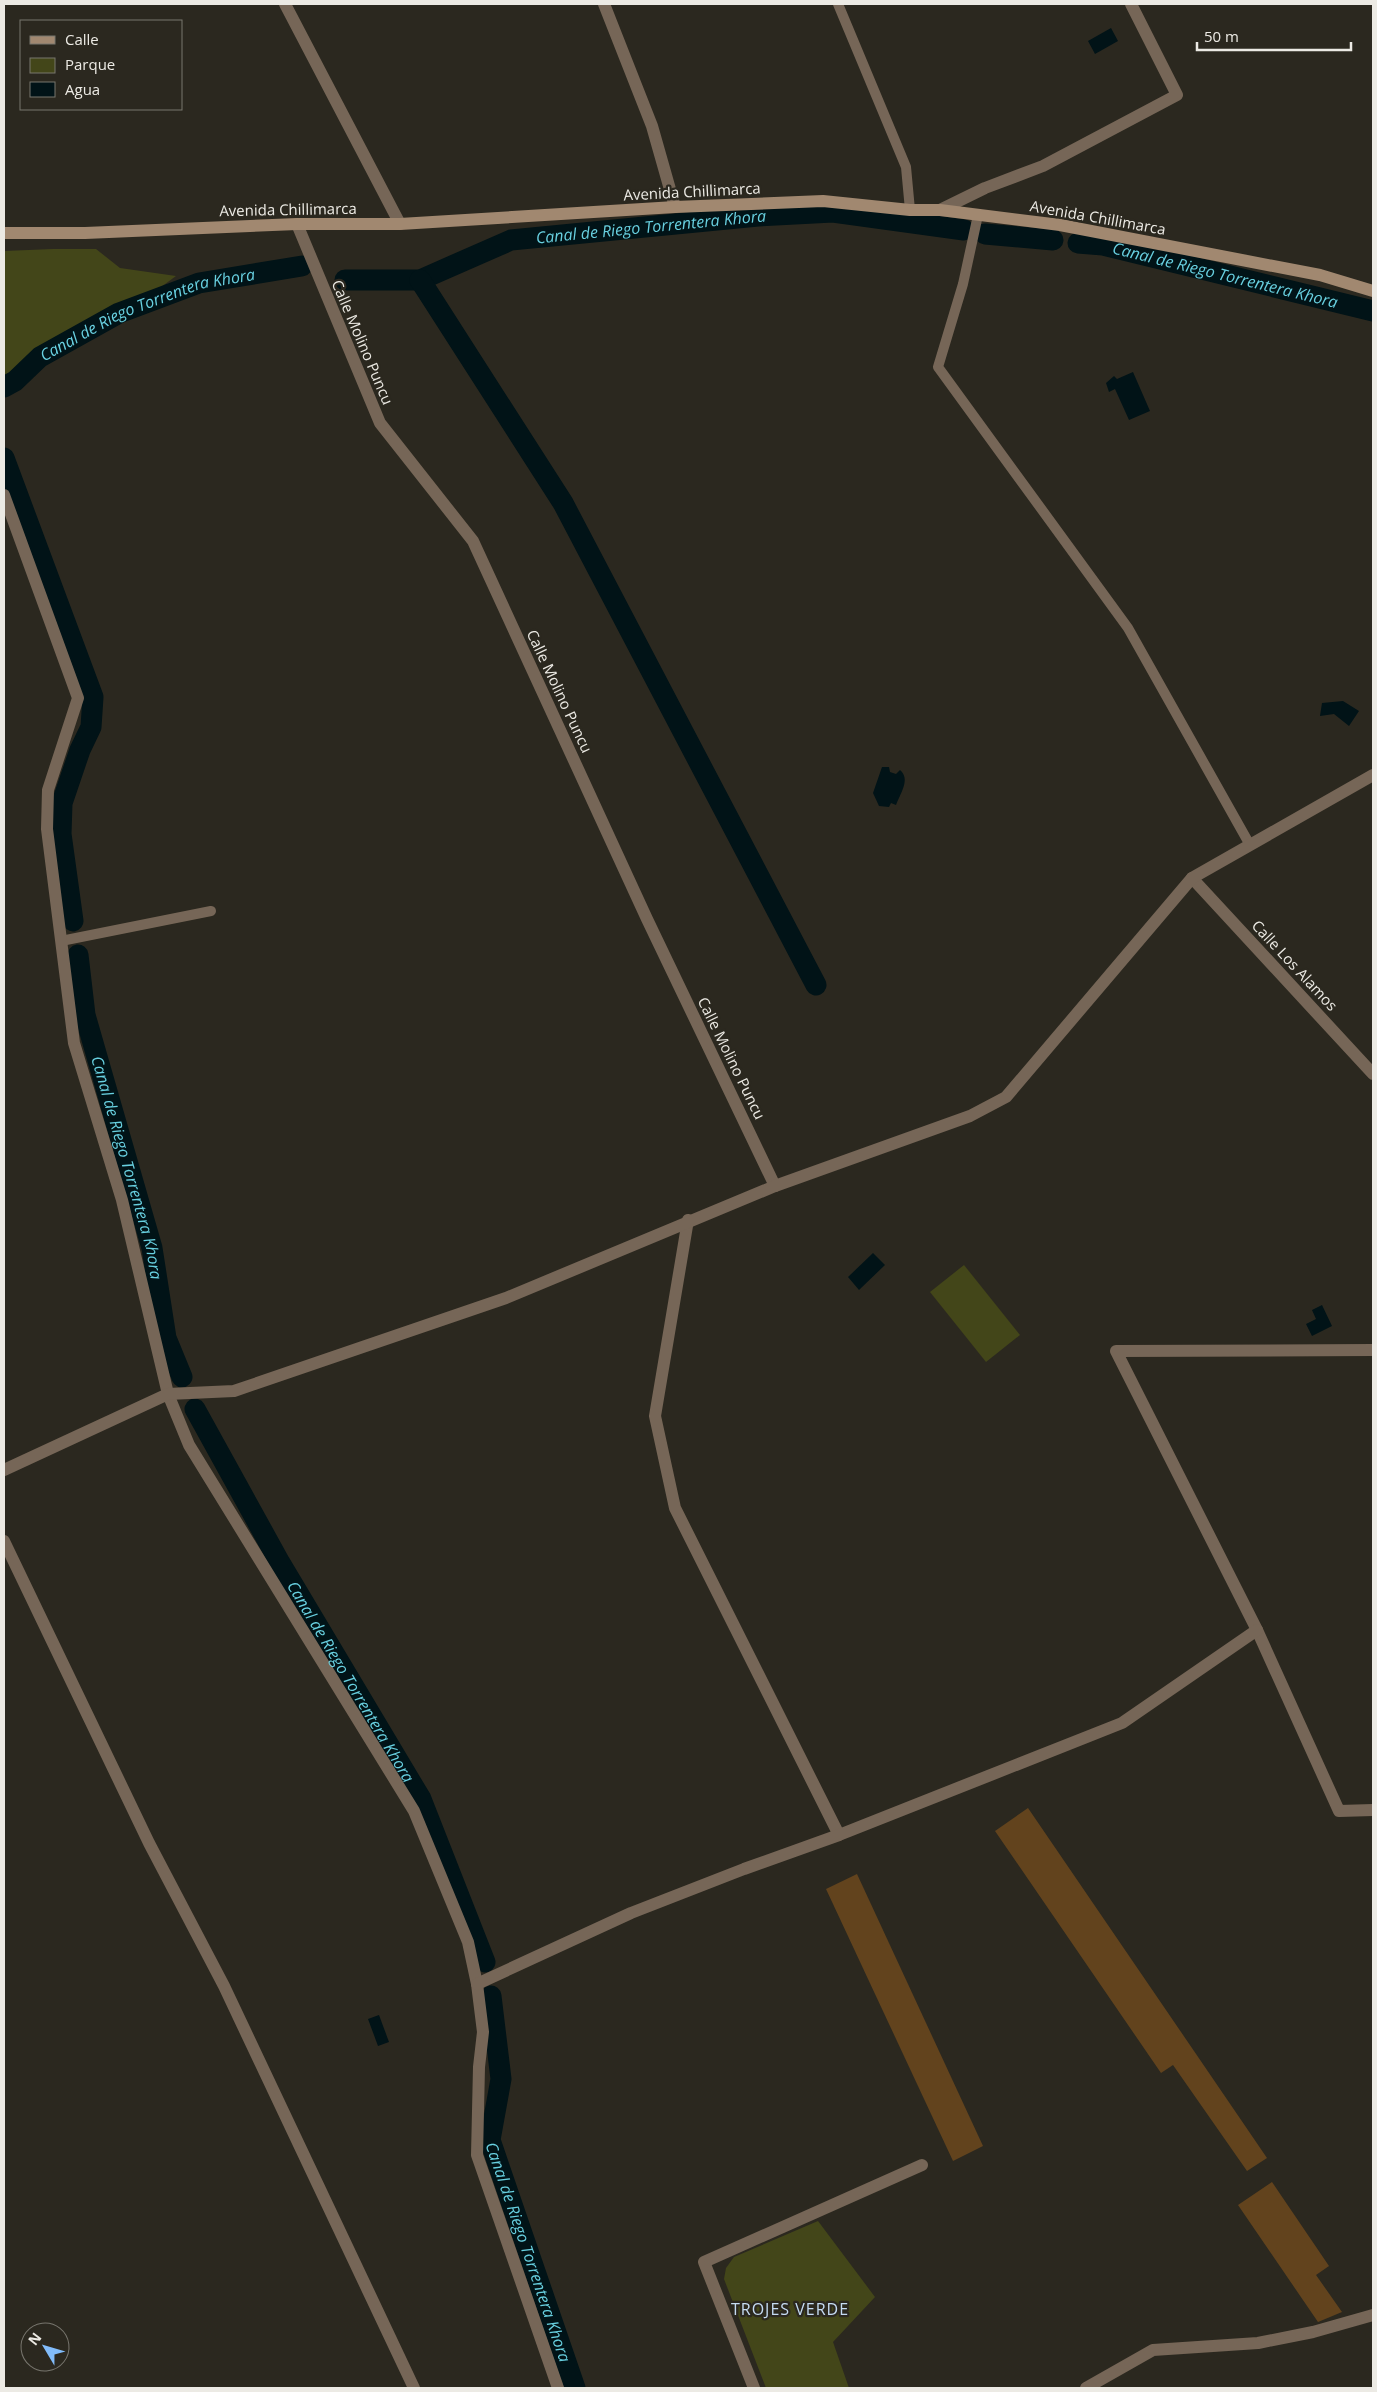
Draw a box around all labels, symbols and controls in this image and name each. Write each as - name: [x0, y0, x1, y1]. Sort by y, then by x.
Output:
- legend: [20, 20, 182, 110]
- scale bar: [1197, 20, 1351, 52]
- text: 50 m: [1204, 26, 1239, 46]
- text: Calle: [65, 29, 99, 49]
- text: Parque: [65, 54, 115, 74]
- text: Agua: [65, 79, 100, 99]
- street label: Avenida Chillimarca: [623, 177, 761, 205]
- street label: Avenida Chillimarca: [1029, 195, 1167, 239]
- street label: Avenida Chillimarca: [219, 198, 357, 220]
- water label: Canal de Riego Torrentera Khora: [535, 205, 767, 249]
- water label: Canal de Riego Torrentera Khora: [1110, 237, 1340, 313]
- water label: Canal de Riego Torrentera Khora: [36, 263, 257, 366]
- street label: Calle Molino Puncu: [328, 277, 398, 407]
- street label: Calle Molino Puncu: [523, 626, 597, 756]
- street label: Calle Los Alamos: [1248, 915, 1342, 1015]
- street label: Calle Molino Puncu: [694, 994, 770, 1122]
- water label: Canal de Riego Torrentera Khora: [86, 1053, 168, 1281]
- water label: Canal de Riego Torrentera Khora: [282, 1577, 420, 1786]
- water label: Canal de Riego Torrentera Khora: [481, 2139, 576, 2365]
- district label: TROJES VERDE: [731, 2298, 849, 2320]
- north arrow: [20, 2322, 70, 2372]
- text: N: [23, 2328, 45, 2349]

